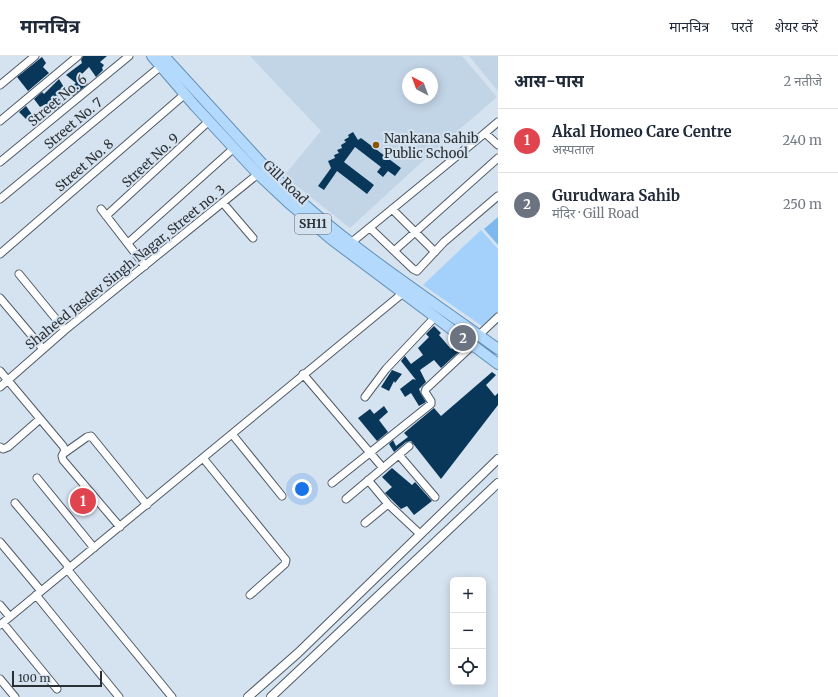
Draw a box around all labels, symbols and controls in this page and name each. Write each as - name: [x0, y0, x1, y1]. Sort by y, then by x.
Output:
- text: मानचित्र: [20, 14, 80, 38]
- text: मानचित्र: [669, 18, 709, 36]
- text: परतें: [731, 18, 753, 36]
- text: शेयर करें: [775, 18, 818, 36]
- north arrow: [402, 68, 438, 104]
- text: आस-पास: [514, 70, 584, 92]
- street label: Street No. 6: [24, 71, 90, 130]
- text: 2 नतीजे: [784, 73, 822, 90]
- street label: Street No. 7: [41, 94, 107, 153]
- text: Akal Homeo Care Centre: [552, 122, 732, 141]
- street label: Street No. 9: [118, 130, 182, 191]
- place label: Nankana Sahib Public School: [384, 130, 479, 162]
- text: 1: [524, 132, 530, 149]
- text: 240 m: [782, 132, 822, 149]
- street label: Street No. 8: [52, 135, 117, 195]
- marker: Nankana Sahib Public School: [371, 140, 381, 150]
- text: अस्पताल: [552, 141, 594, 158]
- street label: Gill Road: [260, 157, 312, 208]
- street label: Shaheed Jasdev Singh Nagar, Street no. 3: [22, 181, 229, 353]
- text: Gurudwara Sahib: [552, 186, 680, 205]
- text: 2: [523, 196, 531, 213]
- text: 250 m: [783, 196, 822, 213]
- text: मंदिर · Gill Road: [552, 205, 639, 222]
- road number: SH11: [295, 214, 331, 234]
- pin: 2: [450, 323, 476, 353]
- your location: [292, 479, 312, 499]
- pin: 1: [70, 486, 96, 516]
- map controls: [450, 577, 486, 685]
- button: +: [450, 577, 486, 613]
- button: −: [450, 613, 486, 649]
- button: locate: [450, 649, 486, 685]
- scale bar: [12, 669, 102, 688]
- text: 100 m: [18, 671, 50, 685]

